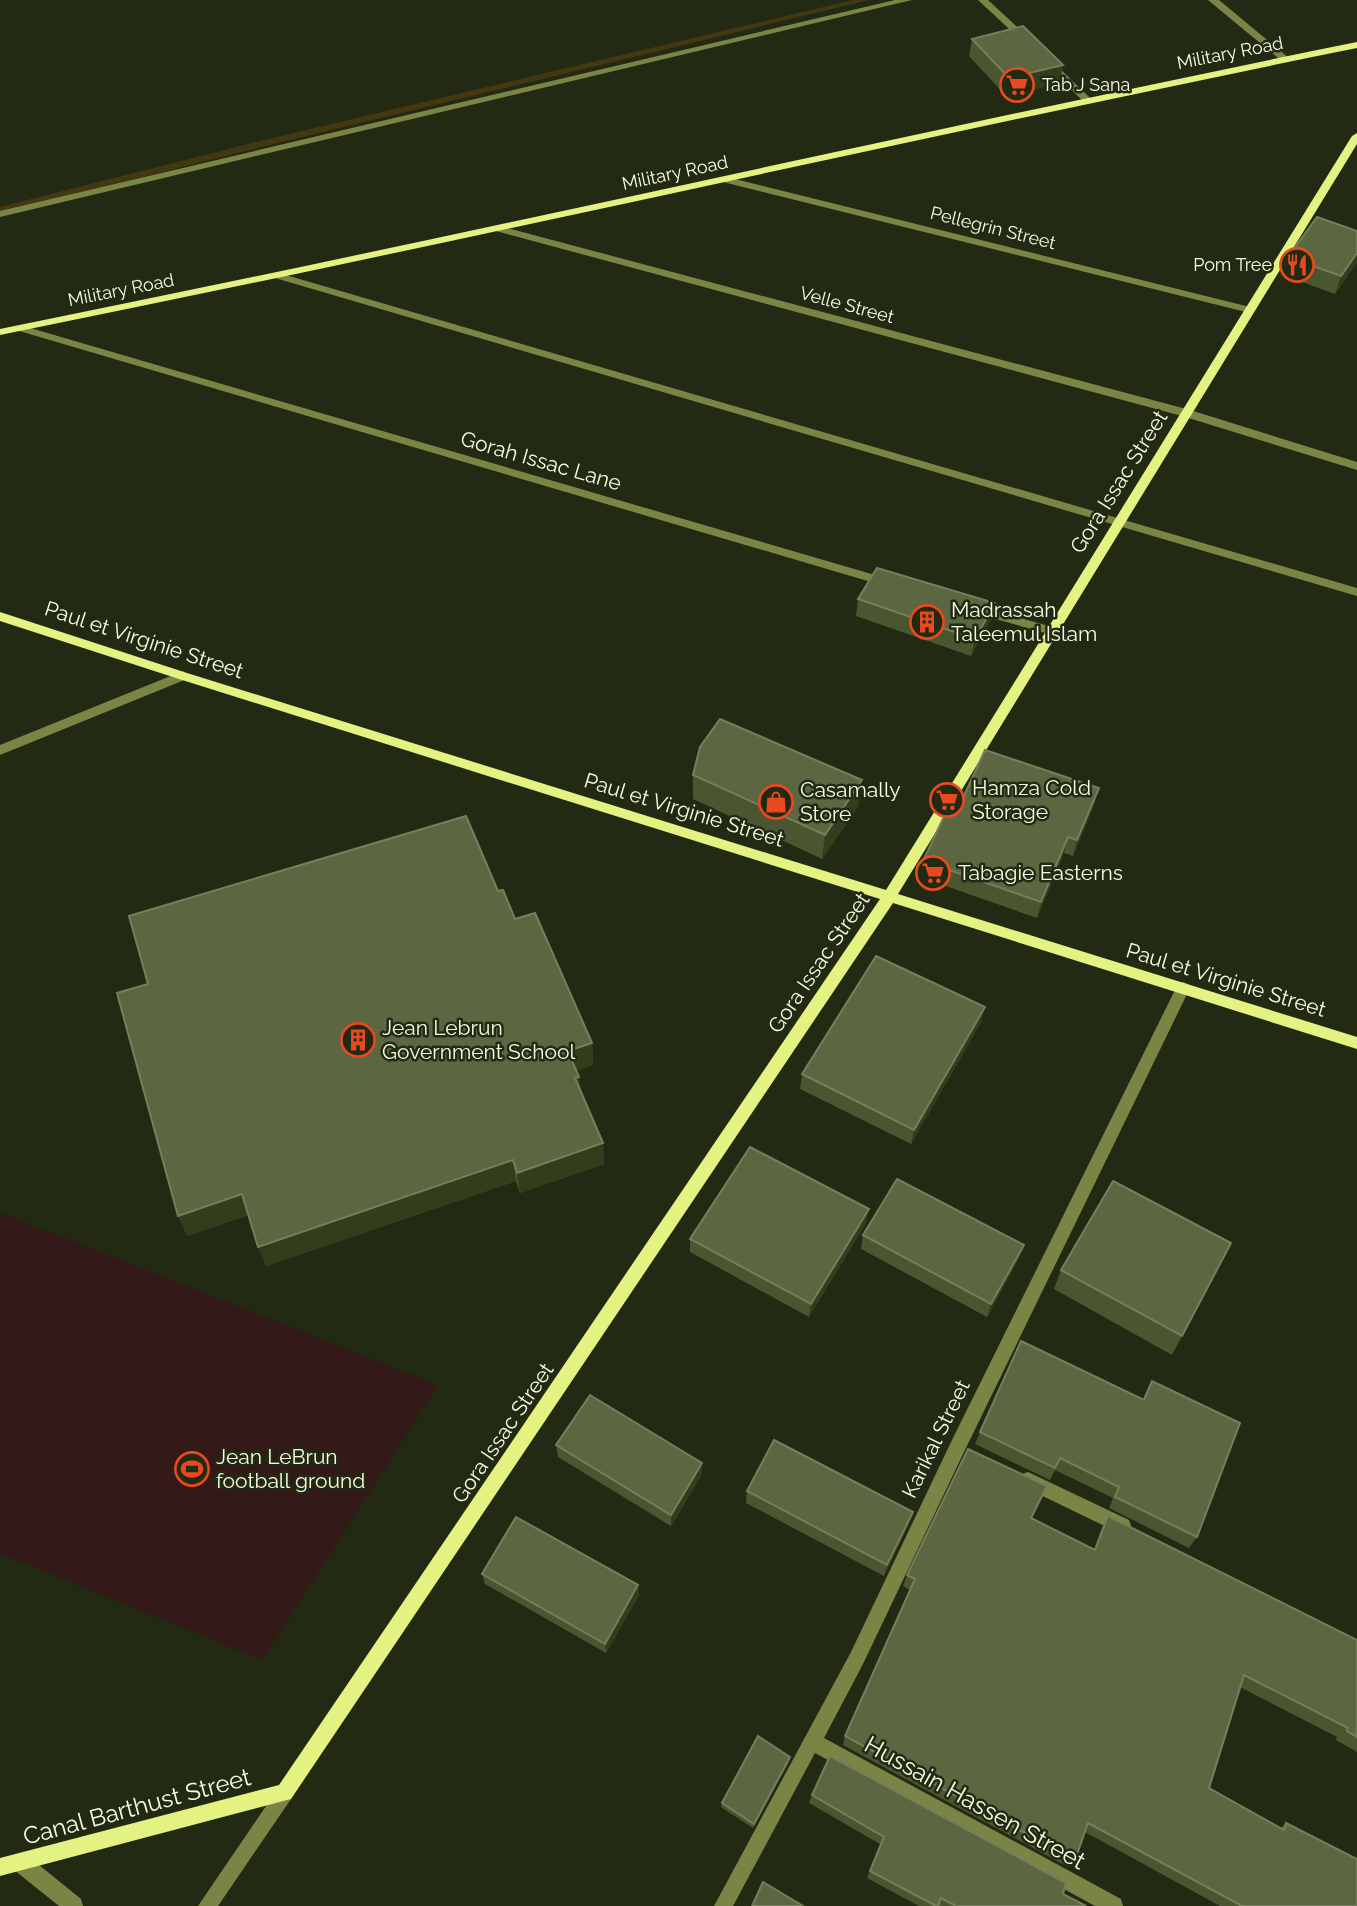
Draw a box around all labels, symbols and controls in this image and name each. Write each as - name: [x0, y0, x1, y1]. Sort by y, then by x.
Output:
- street label: Military Road: [1175, 32, 1285, 73]
- supermarket icon: Tab J Sana: [998, 66, 1036, 104]
- place label: Tab J Sana: [1042, 74, 1130, 95]
- street label: Military Road: [620, 151, 730, 194]
- street label: Pellegrin Street: [928, 202, 1058, 253]
- restaurant icon: Pom Tree: [1278, 246, 1316, 284]
- place label: Pom Tree: [1193, 254, 1272, 275]
- street label: Military Road: [66, 269, 176, 310]
- street label: Velle Street: [798, 282, 896, 327]
- street label: Gora Issac Street: [1065, 406, 1173, 558]
- street label: Gorah Issac Lane: [458, 426, 624, 495]
- street label: Paul et Virginie Street: [42, 596, 247, 683]
- place label: Madrassah Taleemul Islam: [951, 597, 1097, 646]
- building icon: Madrassah Taleemul Islam: [908, 603, 946, 641]
- street label: Paul et Virginie Street: [581, 767, 787, 852]
- place label: Hamza Cold Storage: [972, 775, 1091, 824]
- place label: Casamally Store: [800, 777, 901, 826]
- supermarket icon: Hamza Cold Storage: [928, 781, 966, 819]
- shop icon: Casamally Store: [757, 783, 795, 821]
- supermarket icon: Tabagie Easterns: [914, 854, 952, 892]
- place label: Tabagie Easterns: [958, 860, 1123, 885]
- street label: Gora Issac Street: [762, 888, 875, 1038]
- street label: Paul et Virginie Street: [1123, 937, 1329, 1022]
- place label: Jean Lebrun Government School: [382, 1015, 576, 1064]
- building icon: Jean Lebrun Government School: [339, 1021, 377, 1059]
- street label: Gora Issac Street: [446, 1358, 559, 1508]
- street label: Karikal Street: [896, 1376, 975, 1502]
- place label: Jean LeBrun football ground: [216, 1444, 365, 1493]
- sports icon: Jean LeBrun football ground: [173, 1450, 211, 1488]
- street label: Hussain Hassen Street: [860, 1730, 1091, 1875]
- street label: Canal Barthust Street: [20, 1762, 254, 1851]

